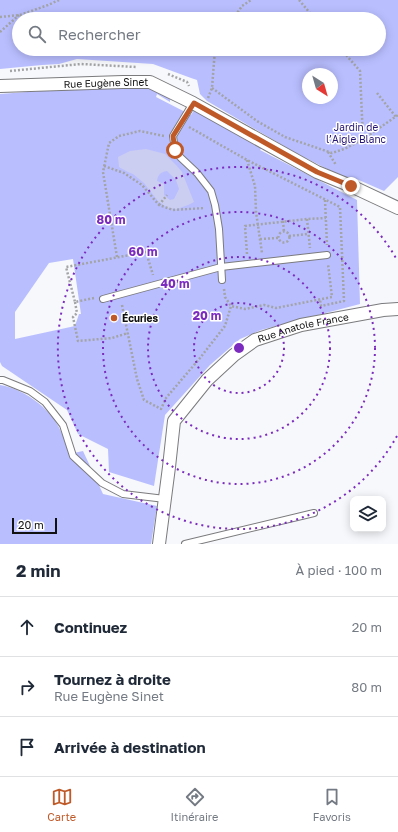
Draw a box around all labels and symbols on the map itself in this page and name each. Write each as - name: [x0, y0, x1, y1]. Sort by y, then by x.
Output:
- north arrow: [302, 68, 338, 104]
- street label: Rue Eugène Sinet: [63, 76, 148, 90]
- park label: Jardin de l’Aigle Blanc: [326, 121, 387, 145]
- route start: [166, 141, 184, 159]
- route end: [342, 177, 360, 195]
- text: 80 m: [97, 212, 125, 227]
- text: 60 m: [129, 244, 157, 259]
- text: 40 m: [161, 276, 189, 291]
- text: 20 m: [193, 308, 221, 323]
- street label: Rue Anatole France: [256, 310, 350, 345]
- place label: Écuries: [122, 312, 158, 324]
- marker: Écuries: [109, 313, 119, 323]
- centre of rings: [232, 341, 246, 355]
- scale bar: [12, 516, 57, 535]

